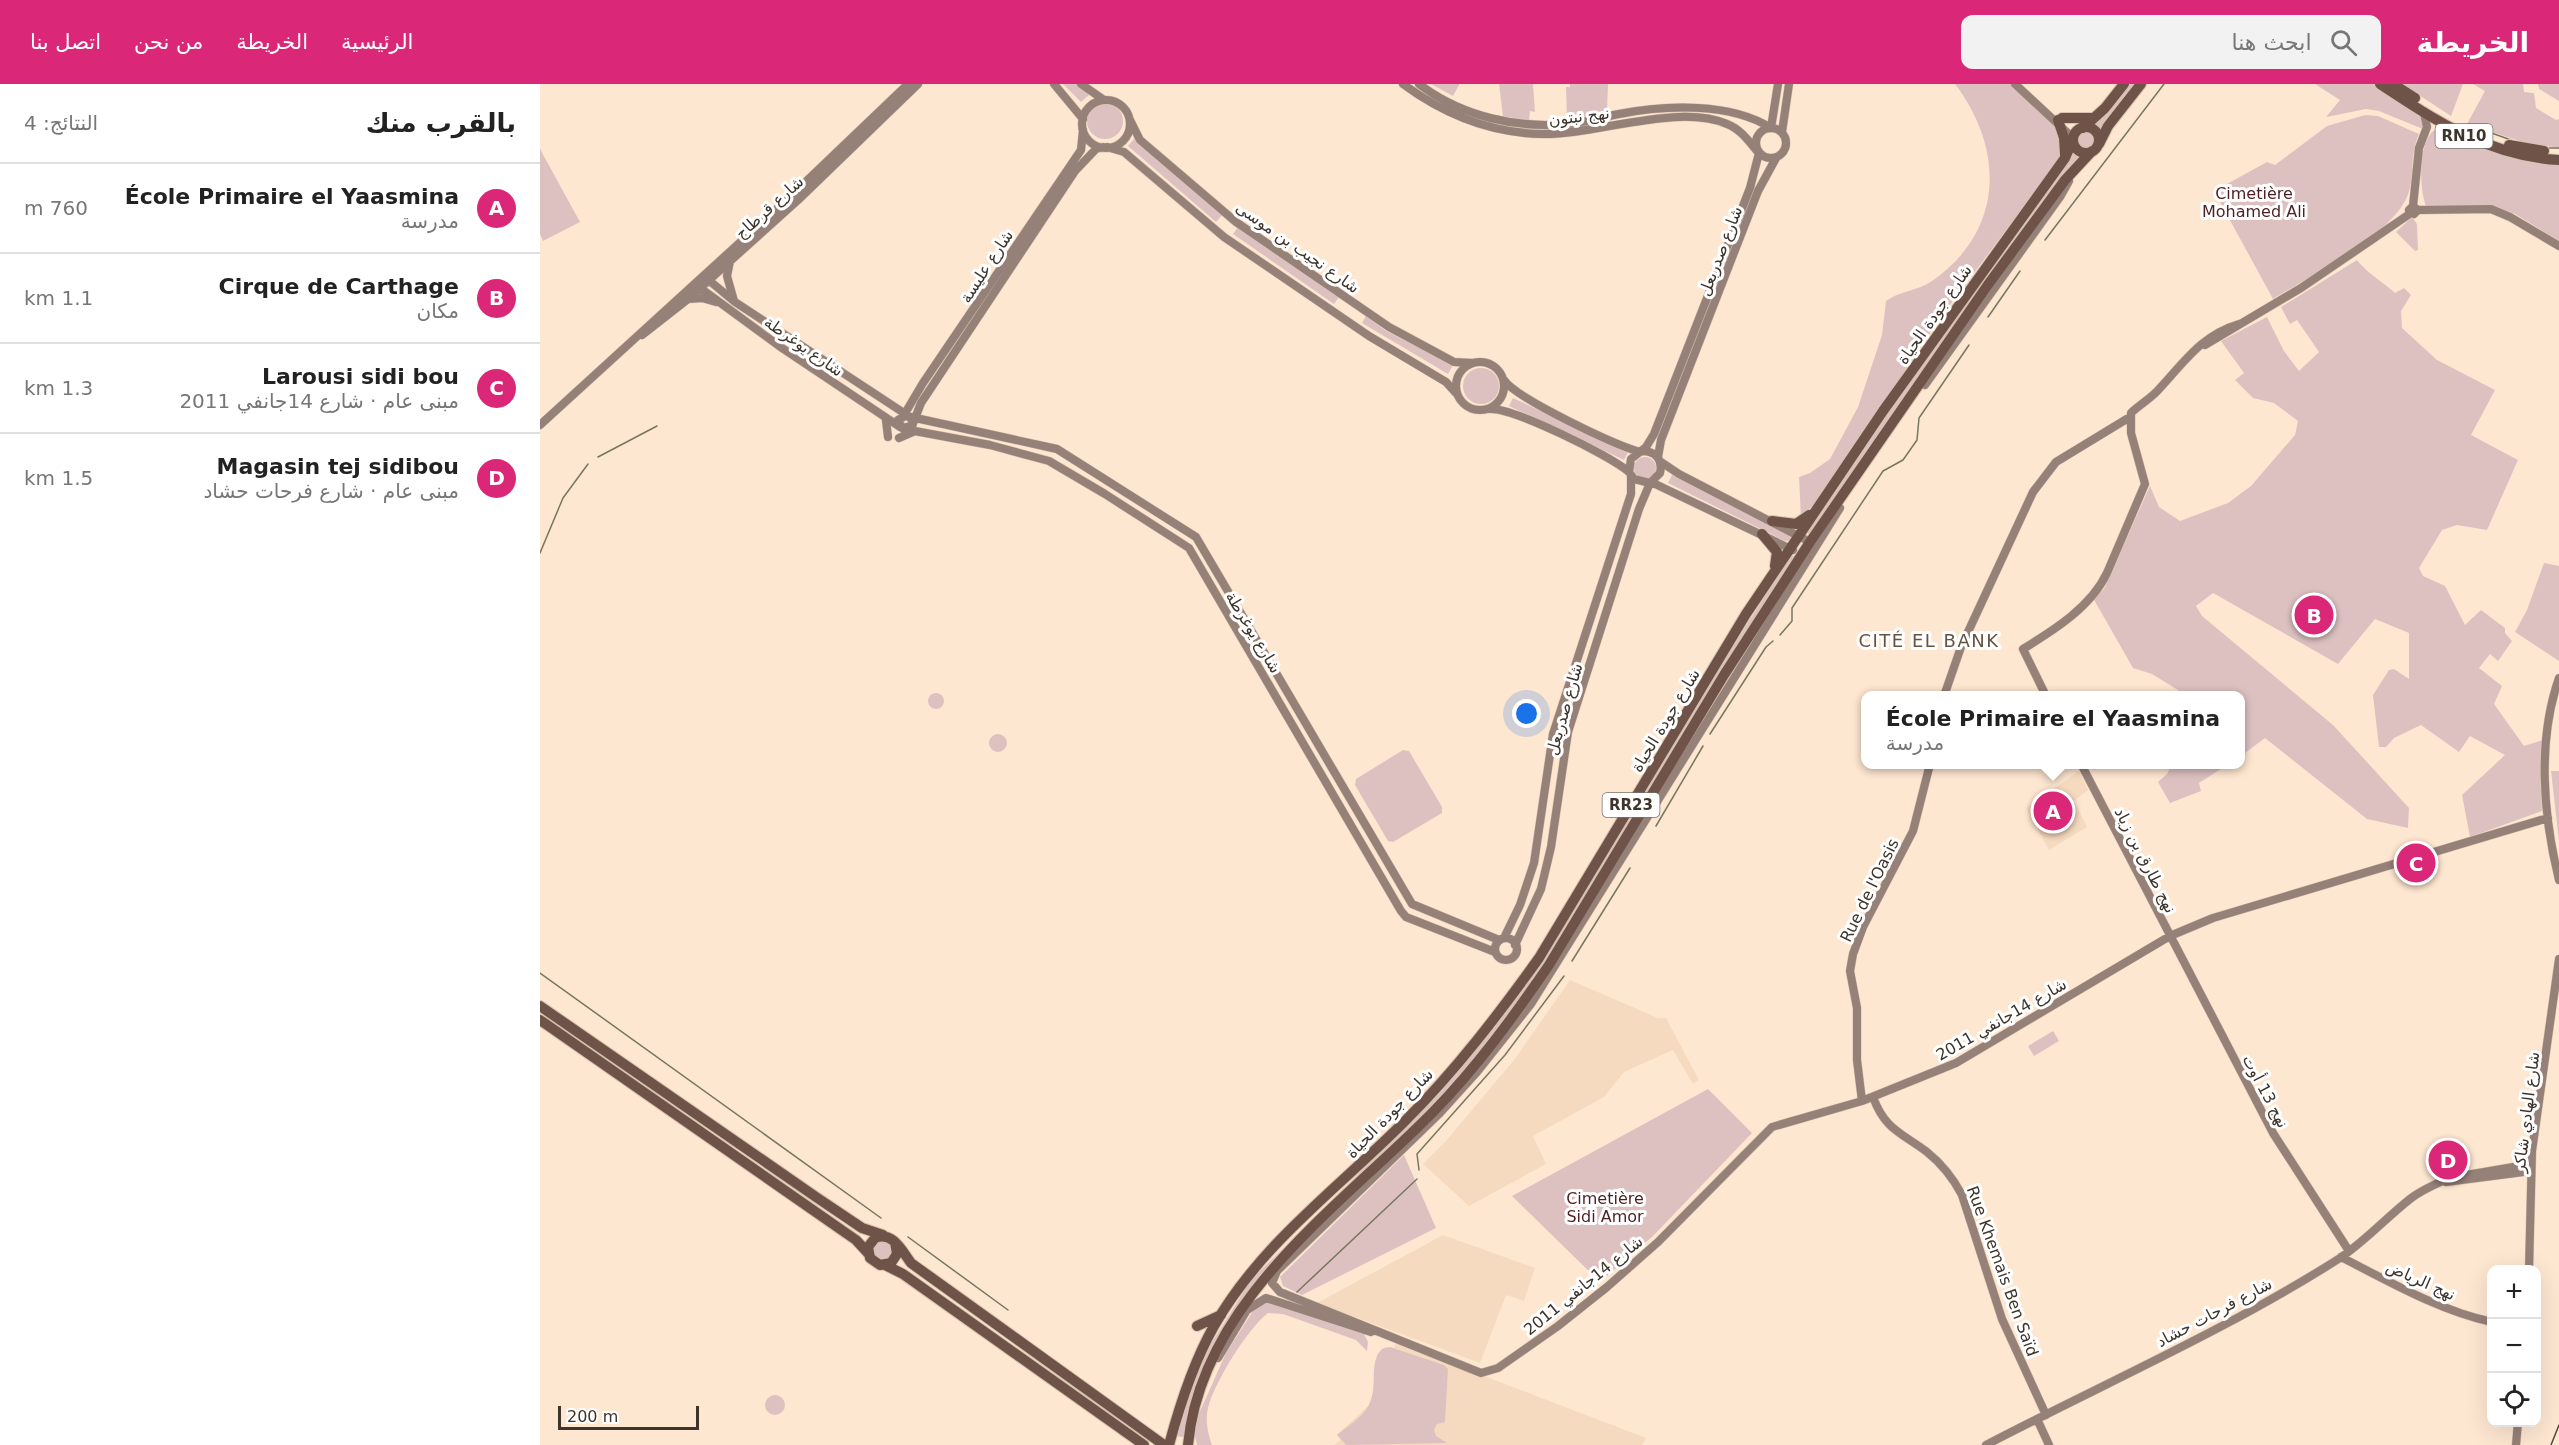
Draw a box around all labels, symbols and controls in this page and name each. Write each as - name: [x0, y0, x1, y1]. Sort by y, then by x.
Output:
- search box: [1961, 15, 2381, 69]
- icon: search: [2327, 26, 2360, 59]
- text: الخريطة: [2417, 26, 2529, 59]
- text: اتصل بنا: [30, 30, 101, 54]
- text: من نحن: [134, 30, 203, 54]
- text: الخريطة: [236, 30, 308, 54]
- text: الرئيسية: [341, 30, 413, 54]
- text: ابحث هنا: [2232, 30, 2312, 55]
- street label: نهج نبتون: [1547, 103, 1611, 131]
- text: بالقرب منك: [366, 108, 516, 138]
- text: النتائج: 4: [24, 111, 98, 135]
- road number: RN10: [2436, 124, 2492, 148]
- street label: شارع قرطاج: [731, 172, 808, 244]
- text: École Primaire el Yaasmina: [125, 184, 459, 209]
- park label: Cimetière Mohamed Ali: [2202, 184, 2306, 221]
- text: 760 m: [24, 196, 88, 220]
- text: A: [489, 196, 504, 220]
- street label: شارع نجيب بن موسى: [1232, 198, 1363, 298]
- street label: شارع صدربعل: [1695, 204, 1747, 299]
- text: مدرسة: [401, 209, 459, 233]
- street label: شارع عليسة: [956, 226, 1018, 307]
- street label: شارع جودة الحياة: [1893, 261, 1977, 368]
- text: Cirque de Carthage: [219, 274, 459, 299]
- text: 1.1 km: [24, 286, 93, 310]
- text: B: [489, 286, 504, 310]
- text: مكان: [416, 299, 459, 323]
- street label: شارع يوغرطة: [760, 312, 847, 381]
- text: Larousi sidi bou: [262, 364, 459, 389]
- text: 1.3 km: [24, 376, 93, 400]
- text: C: [489, 376, 504, 400]
- text: مبنى عام · شارع 14جانفي 2011: [179, 389, 459, 413]
- text: Magasin tej sidibou: [217, 454, 459, 479]
- text: 1.5 km: [24, 466, 93, 490]
- text: D: [488, 466, 505, 490]
- text: مبنى عام · شارع فرحات حشاد: [203, 479, 459, 503]
- street label: شارع يوغرطة: [1221, 588, 1285, 677]
- pin: B: [2294, 592, 2334, 638]
- district label: CITÉ EL BANK: [1858, 630, 2000, 651]
- street label: شارع صدربعل: [1542, 661, 1588, 758]
- street label: شارع جودة الحياة: [1627, 665, 1705, 776]
- popup: [1861, 691, 2245, 769]
- your location: [1512, 699, 1541, 728]
- text: École Primaire el Yaasmina: [1886, 706, 2220, 731]
- text: مدرسة: [1886, 731, 1944, 755]
- pin: A: [2034, 788, 2072, 834]
- road number: RR23: [1602, 793, 1660, 817]
- street label: نهج طارق بن زياد: [2110, 804, 2180, 917]
- street label: Rue de l'Oasis: [1836, 835, 1903, 945]
- pin: C: [2396, 840, 2436, 886]
- street label: شارع 14جانفي 2011: [1933, 974, 2070, 1065]
- street label: نهج 13 أوت: [2238, 1051, 2294, 1131]
- street label: شارع الهادي شاكر: [2510, 1051, 2544, 1175]
- street label: شارع جودة الحياة: [1342, 1065, 1438, 1163]
- pin: D: [2428, 1138, 2468, 1182]
- street label: Rue Khemais Ben Saïd: [1963, 1183, 2042, 1359]
- park label: Cimetière Sidi Amor: [1566, 1189, 1644, 1226]
- street label: شارع 14جانفي 2011: [1520, 1232, 1647, 1340]
- street label: نهج الرياض: [2383, 1257, 2458, 1305]
- map controls: [2487, 1265, 2541, 1427]
- button: +: [2487, 1265, 2541, 1319]
- street label: شارع فرحات حشاد: [2153, 1274, 2276, 1352]
- button: −: [2487, 1319, 2541, 1373]
- button: locate: [2487, 1373, 2541, 1427]
- scale bar: [558, 1403, 699, 1430]
- text: 200 m: [567, 1407, 618, 1426]

